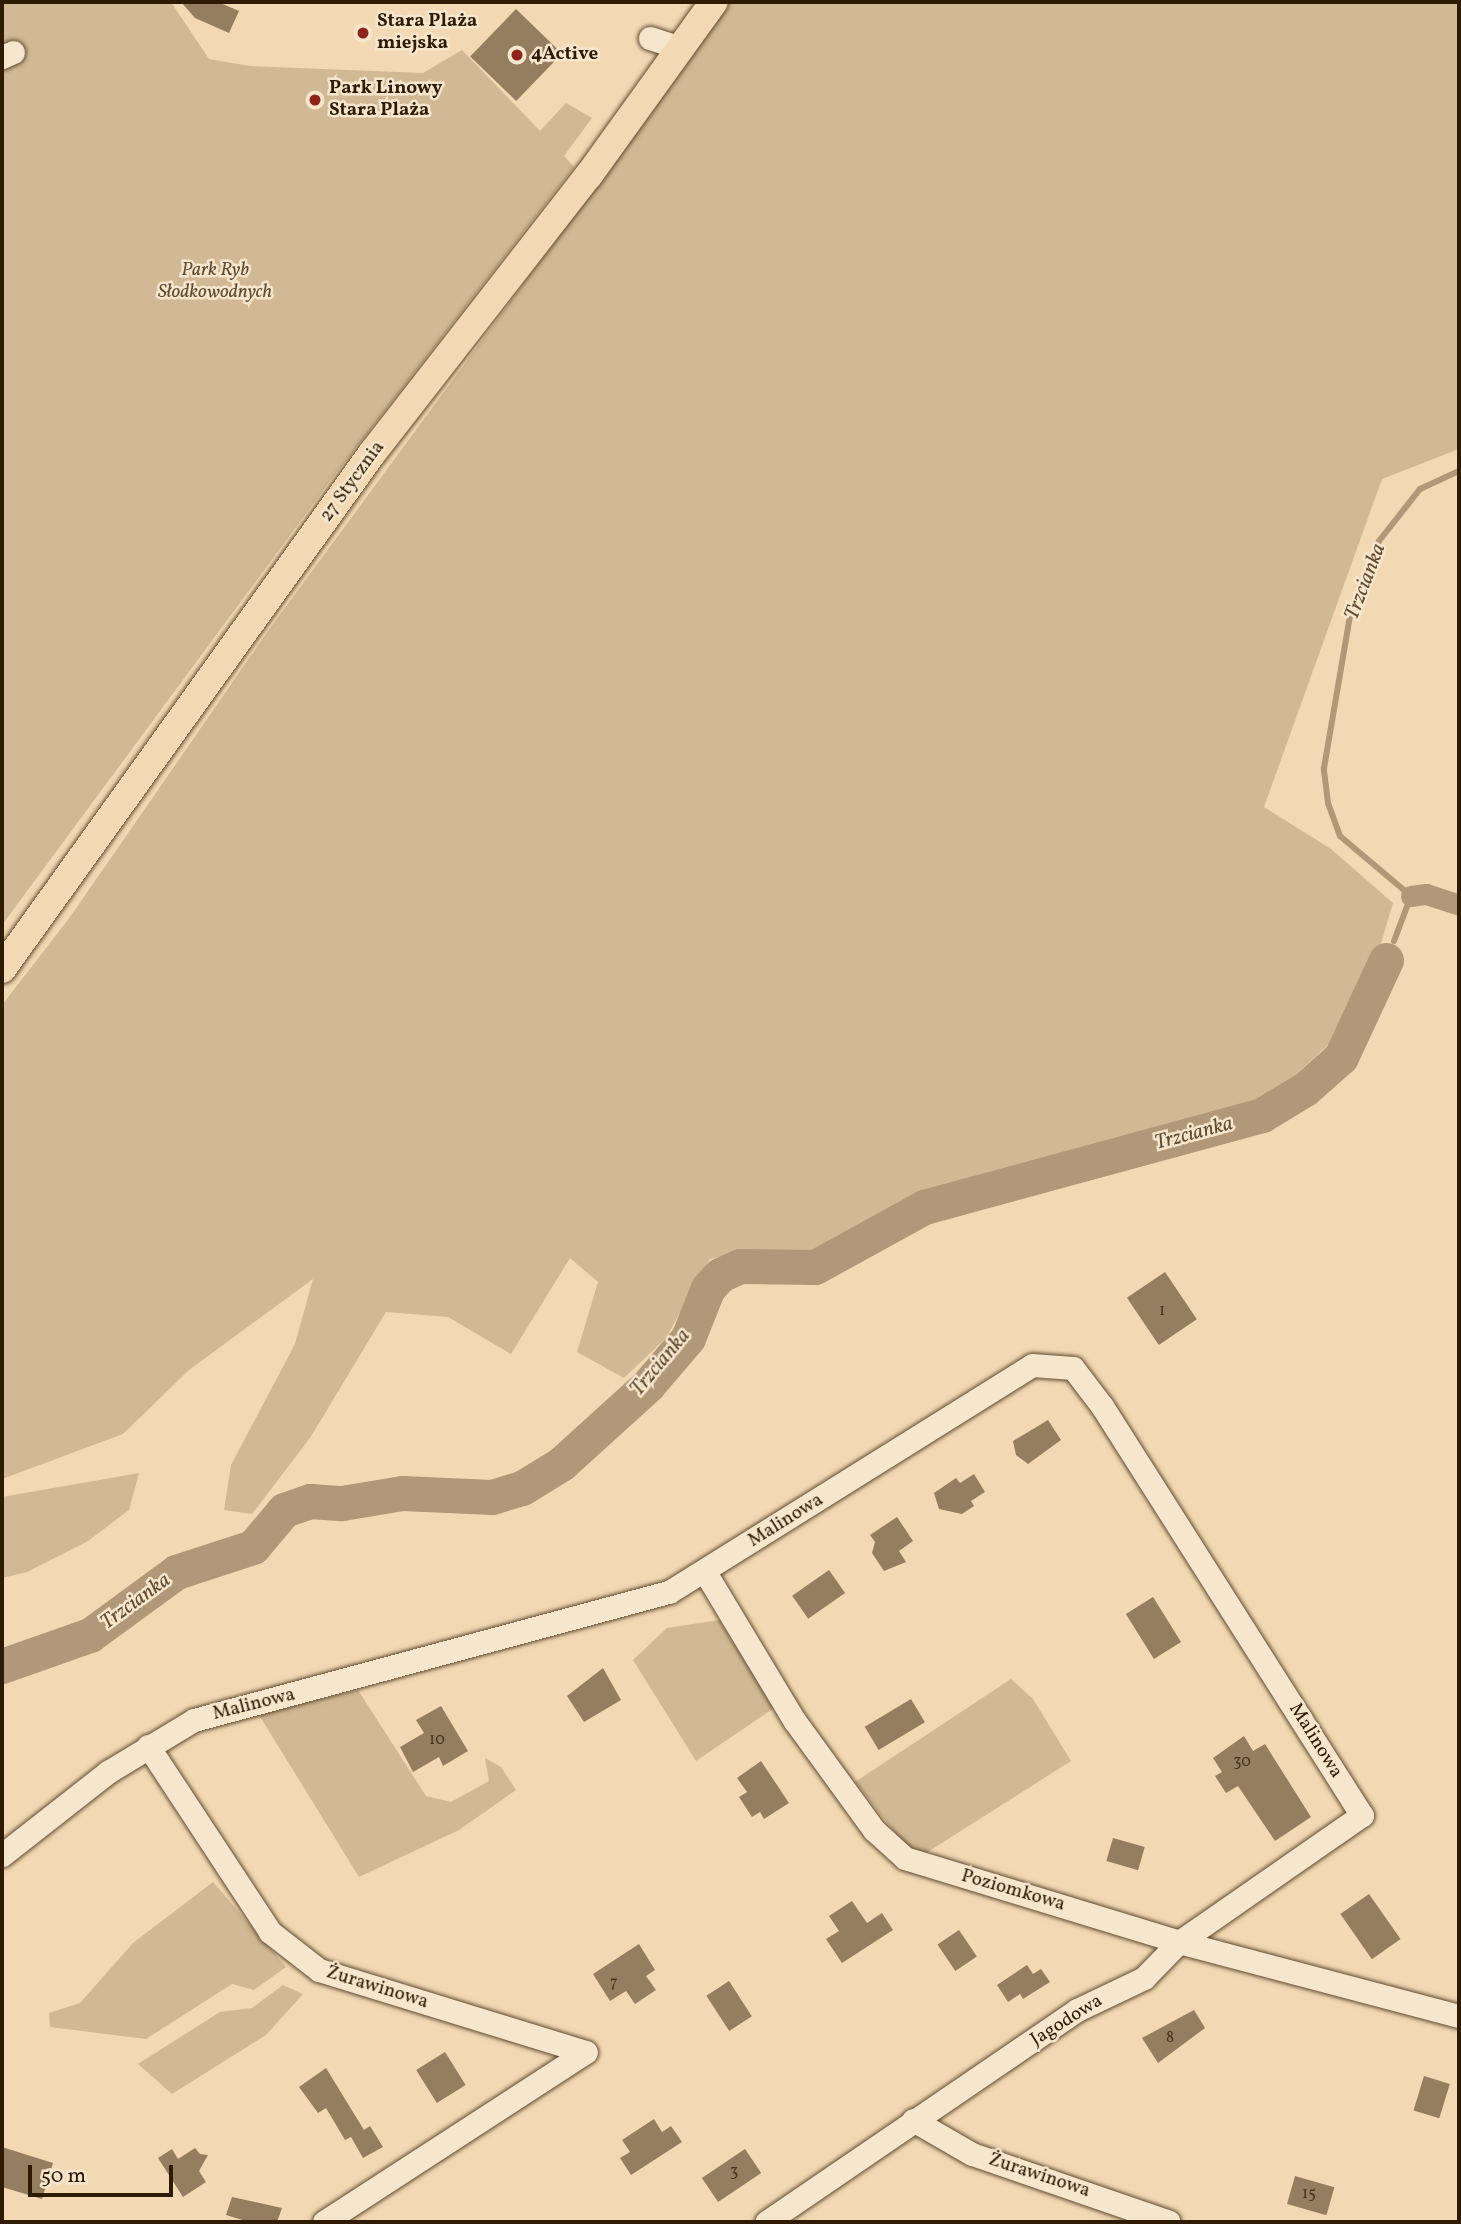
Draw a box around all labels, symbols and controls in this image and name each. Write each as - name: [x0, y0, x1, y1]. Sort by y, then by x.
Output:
- place label: Stara Plaża miejska: [377, 11, 477, 55]
- marker: Stara Plaża miejska: [355, 25, 371, 41]
- place label: 4Active: [531, 44, 598, 66]
- marker: 4Active: [509, 47, 525, 63]
- place label: Park Linowy Stara Plaża: [329, 78, 442, 122]
- marker: Park Linowy Stara Plaża: [307, 92, 323, 108]
- park label: Park Ryb Słodkowodnych: [158, 260, 272, 304]
- street label: 27 Stycznia: [316, 437, 390, 527]
- water label: Trzcianka: [1340, 540, 1392, 624]
- water label: Trzcianka: [1152, 1111, 1236, 1157]
- house number: 1: [1159, 1301, 1165, 1321]
- water label: Trzcianka: [626, 1324, 696, 1402]
- street label: Malinowa: [744, 1489, 828, 1553]
- water label: Trzcianka: [96, 1568, 176, 1636]
- street label: Malinowa: [210, 1684, 298, 1726]
- street label: Malinowa: [1283, 1699, 1347, 1783]
- house number: 10: [429, 1730, 445, 1750]
- house number: 30: [1233, 1752, 1251, 1772]
- street label: Poziomkowa: [958, 1865, 1068, 1917]
- street label: Żurawinowa: [323, 1962, 431, 2014]
- house number: 7: [610, 1973, 618, 1993]
- street label: Jagodowa: [1027, 1990, 1107, 2052]
- house number: 8: [1166, 2028, 1174, 2048]
- street label: Żurawinowa: [985, 2149, 1093, 2203]
- scale bar: [32, 2150, 177, 2194]
- text: 50 m: [41, 2162, 86, 2191]
- house number: 3: [730, 2162, 738, 2182]
- house number: 15: [1302, 2184, 1316, 2204]

